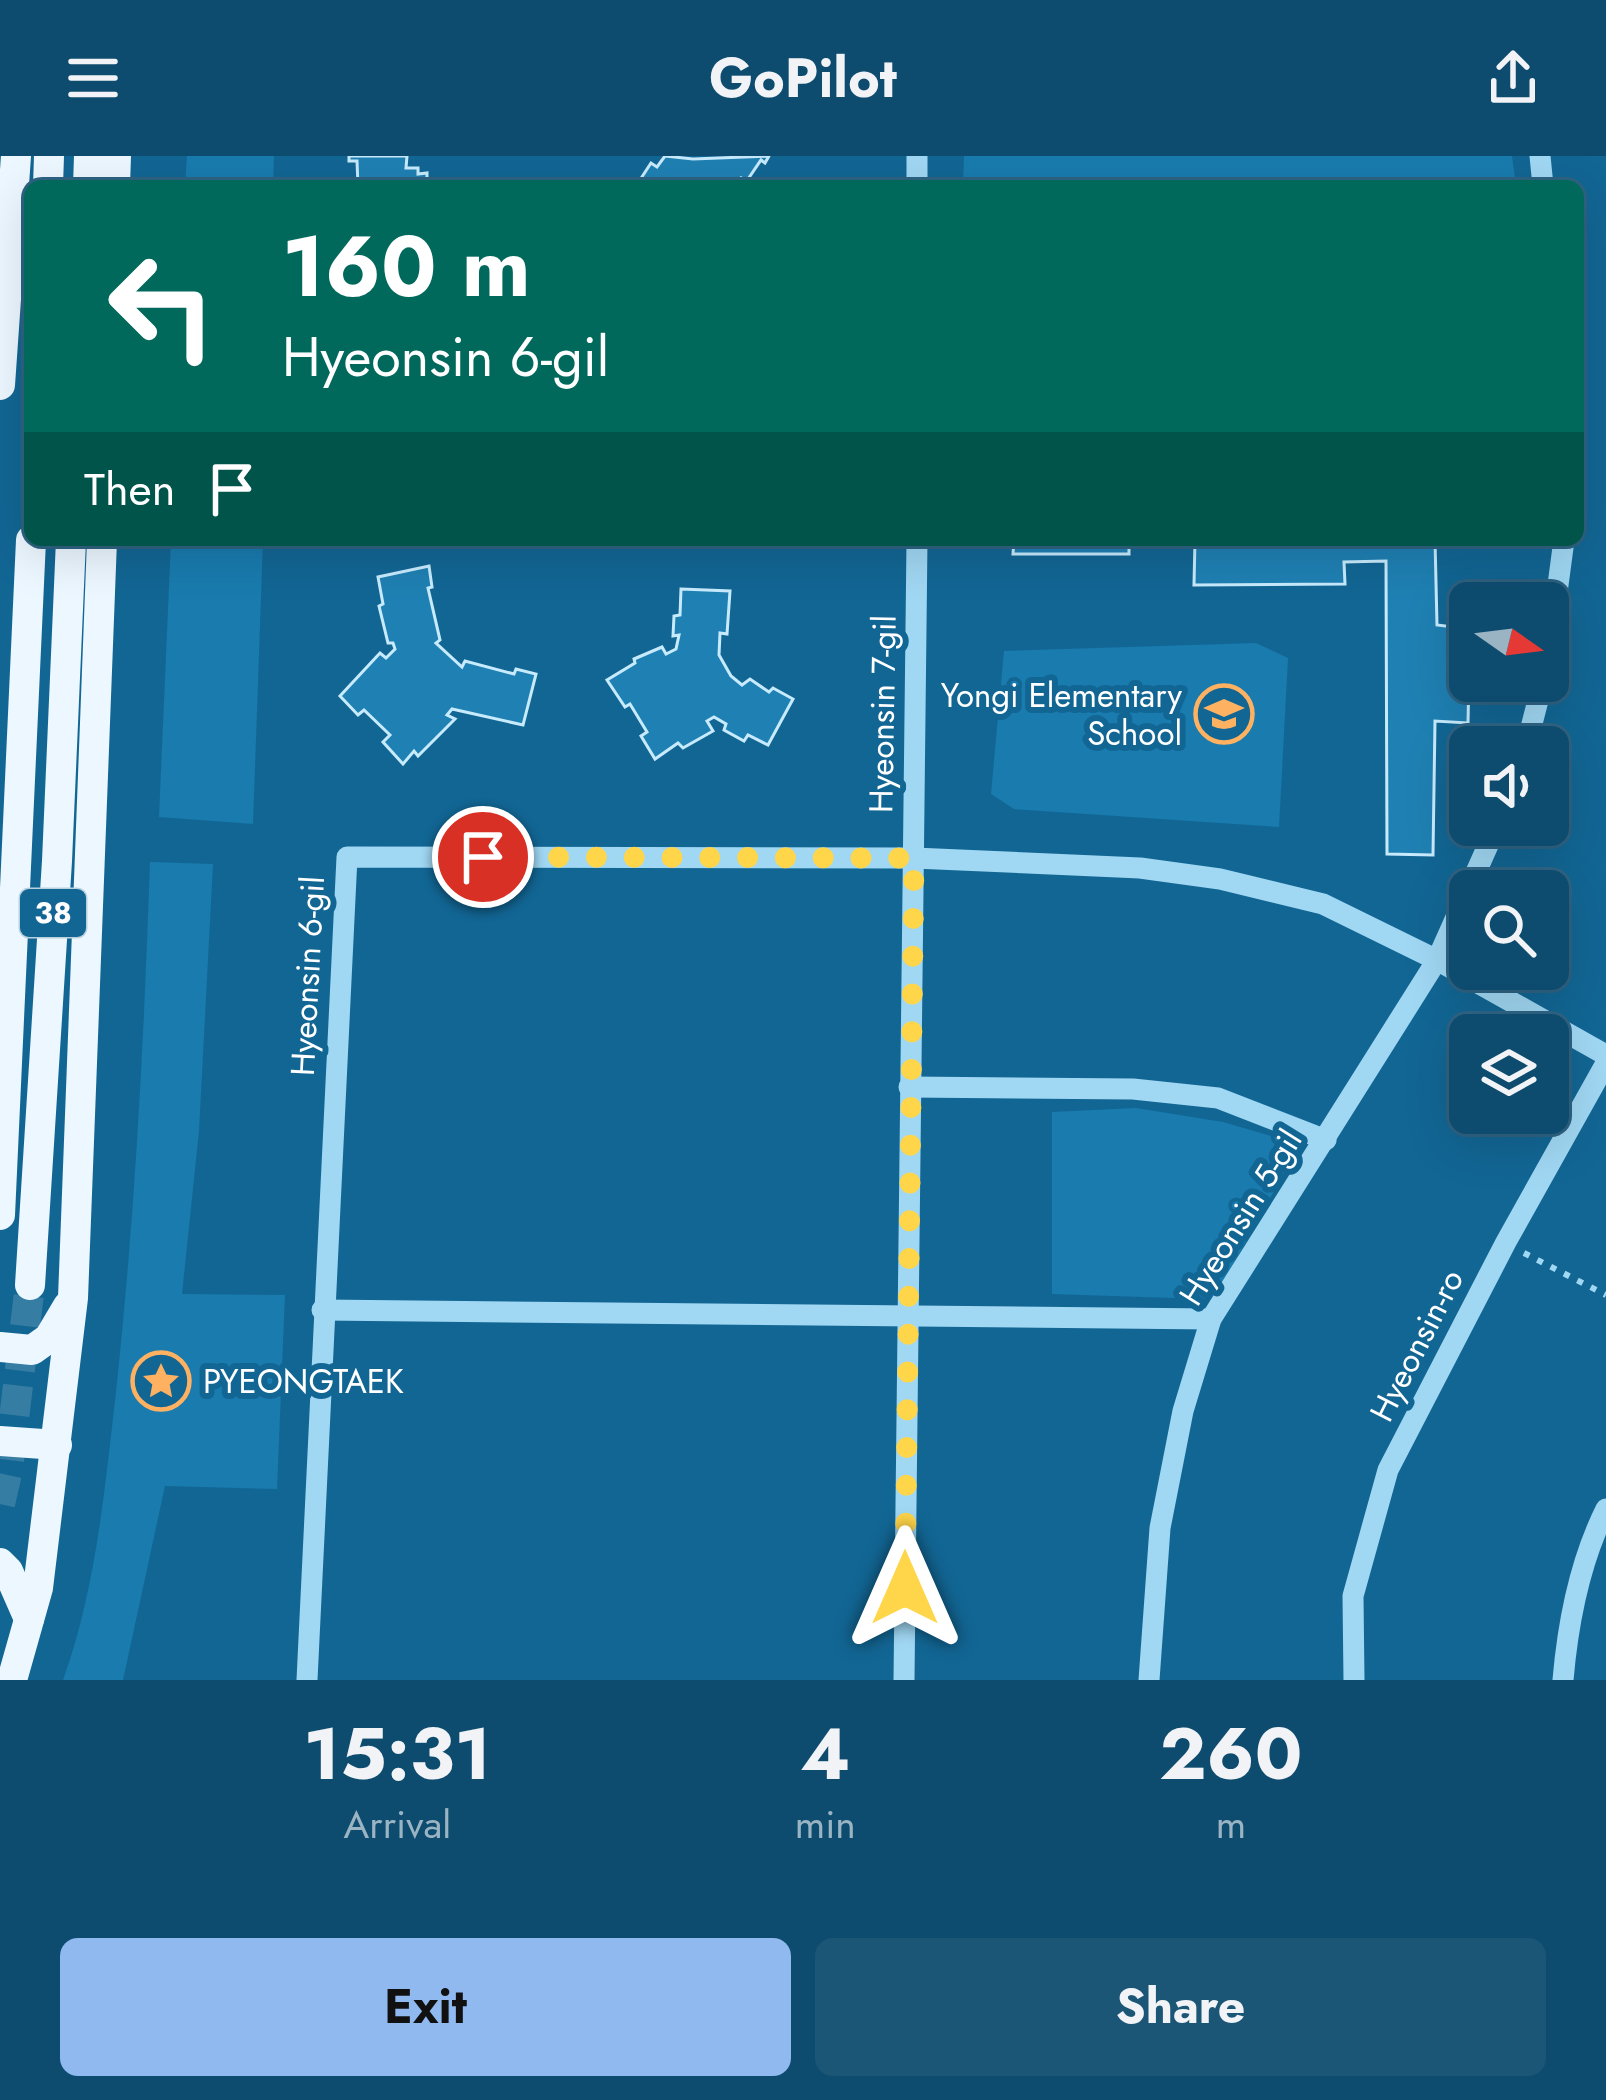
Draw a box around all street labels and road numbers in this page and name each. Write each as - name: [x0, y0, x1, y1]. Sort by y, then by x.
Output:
- street label: Hyeonsin 7-gil: [857, 614, 908, 814]
- street label: Hyeonsin 6-gil: [279, 875, 336, 1077]
- road number: 38: [20, 889, 86, 937]
- street label: Hyeonsin 5-gil: [1168, 1120, 1313, 1314]
- street label: Hyeonsin-ro: [1358, 1261, 1475, 1429]

